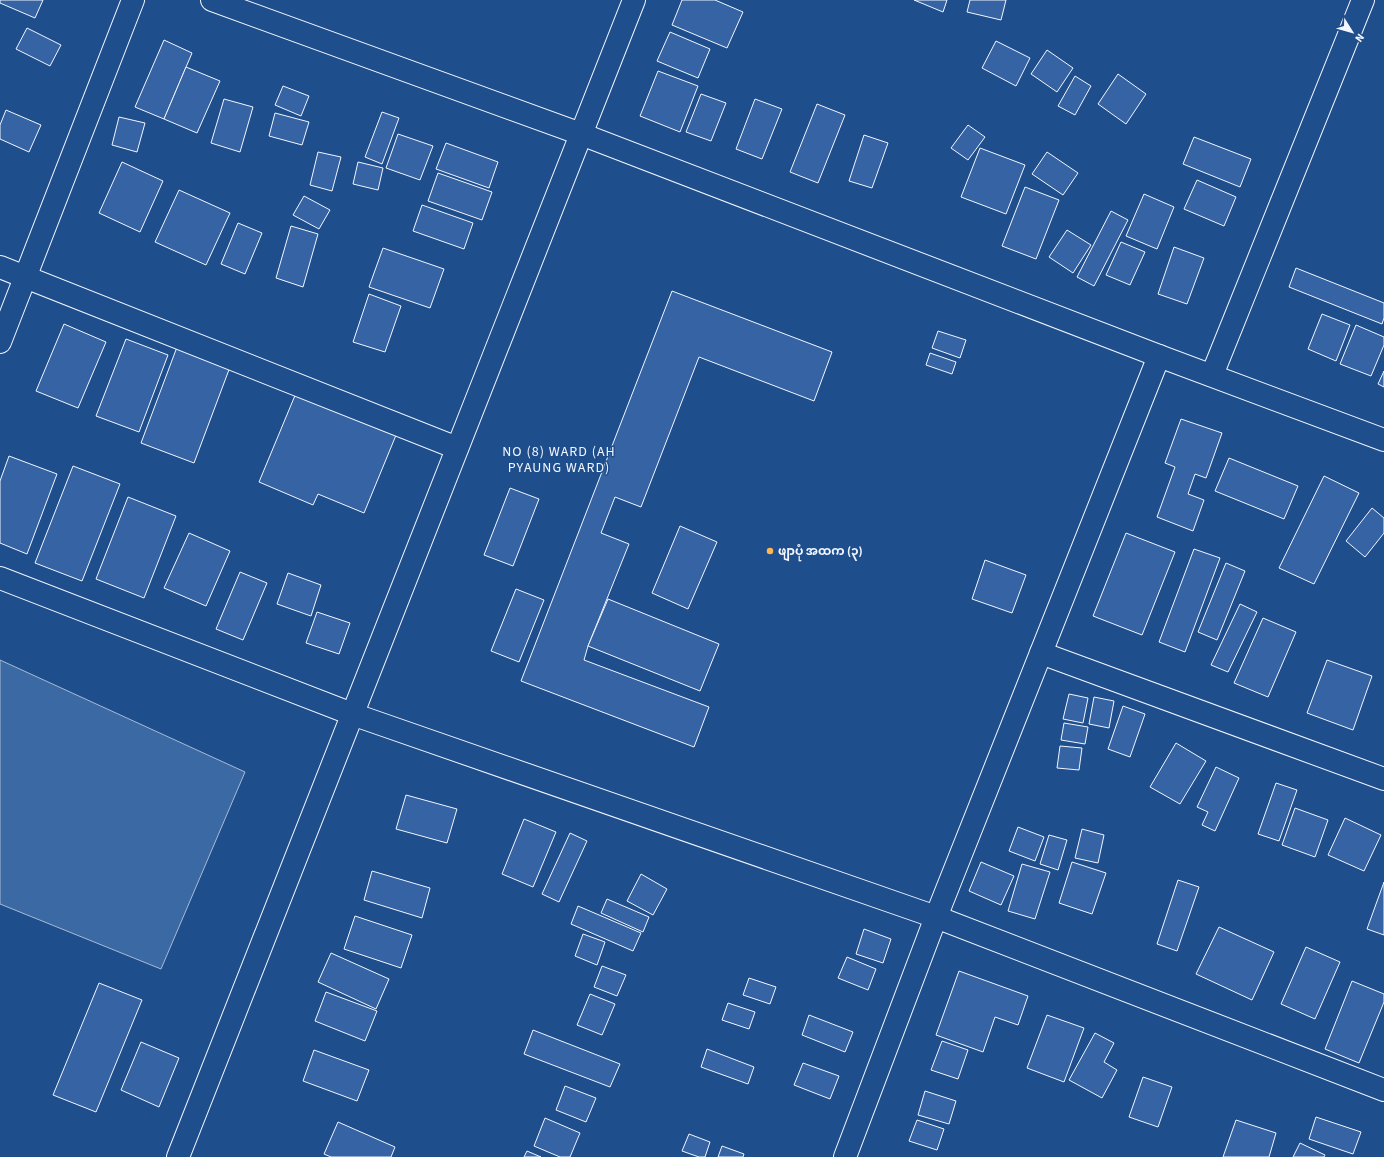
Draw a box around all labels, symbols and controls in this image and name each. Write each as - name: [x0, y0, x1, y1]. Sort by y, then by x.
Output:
- north arrow: [1332, 12, 1372, 52]
- text: N: [1351, 30, 1368, 45]
- district label: NO (8) WARD (AH PYAUNG WARD): [502, 442, 616, 478]
- place label: ဖျာပုံ အထက (၃): [778, 543, 863, 562]
- marker: ဖျာပုံ အထက (၃): [765, 546, 775, 556]

